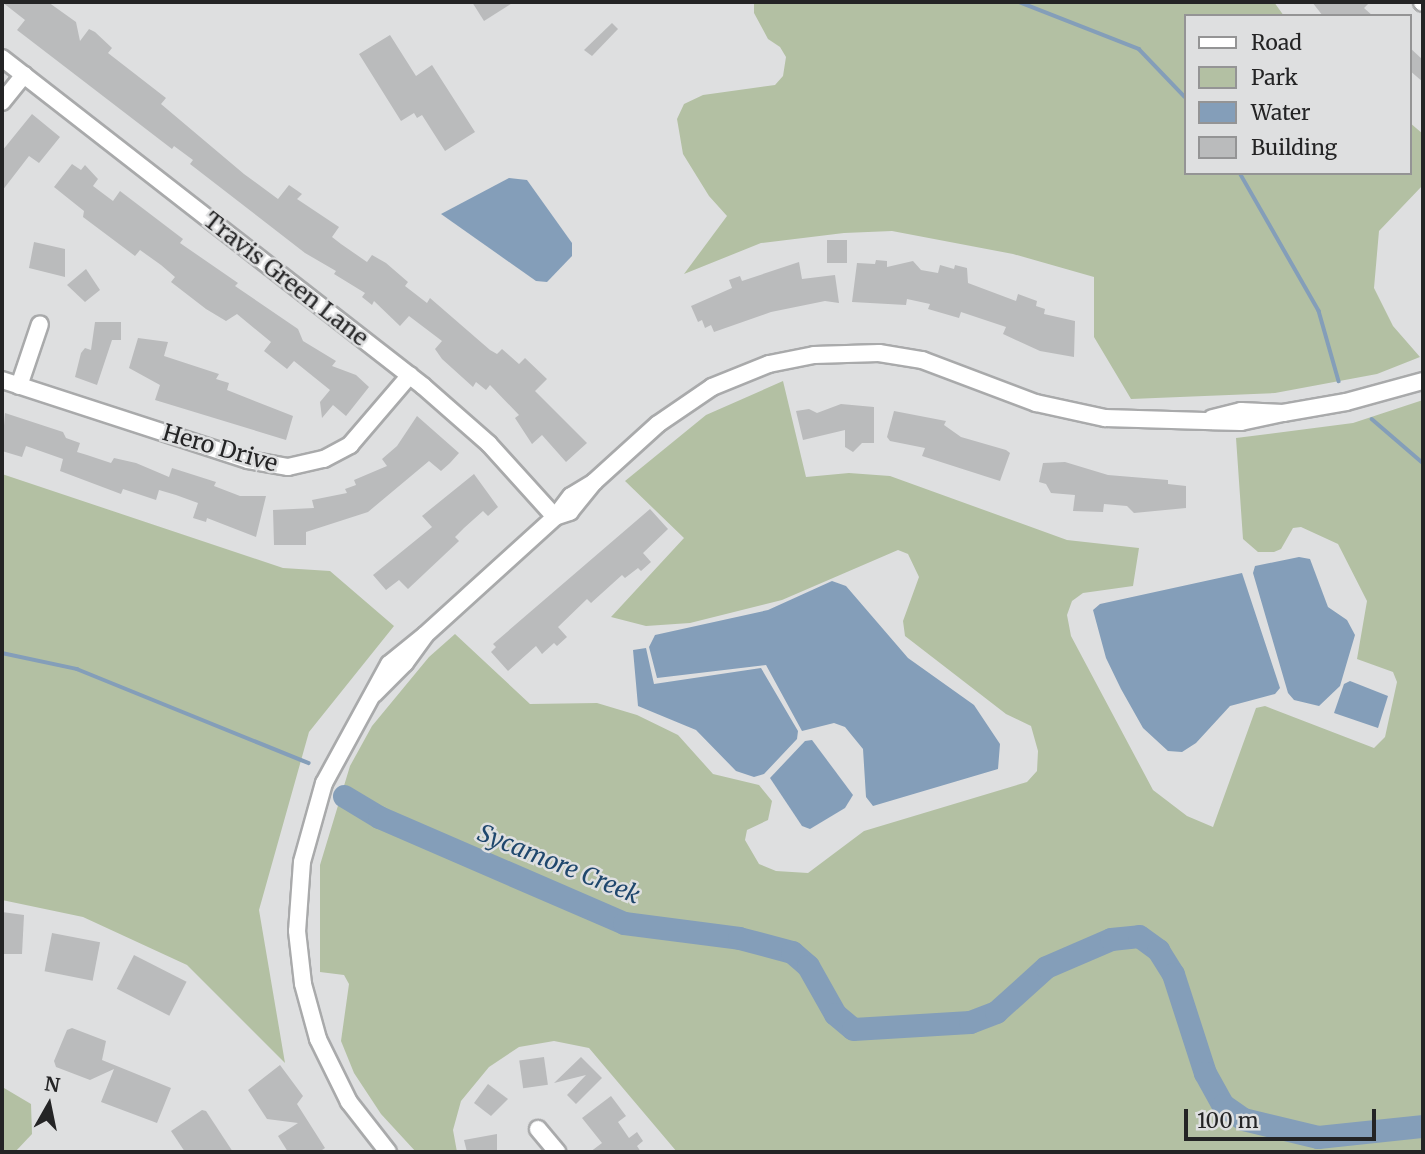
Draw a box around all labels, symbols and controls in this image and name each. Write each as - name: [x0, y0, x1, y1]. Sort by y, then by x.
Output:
- legend: [1184, 14, 1411, 175]
- text: Road: [1251, 29, 1302, 56]
- text: Park: [1251, 64, 1298, 91]
- text: Water: [1251, 99, 1310, 126]
- text: Building: [1251, 134, 1337, 161]
- street label: Travis Green Lane: [198, 206, 374, 352]
- street label: Hero Drive: [159, 418, 281, 478]
- water label: Sycamore Creek: [474, 818, 644, 910]
- north arrow: [14, 1070, 84, 1140]
- text: N: [43, 1071, 62, 1097]
- scale bar: [1187, 1094, 1380, 1138]
- text: 100 m: [1197, 1107, 1259, 1134]

